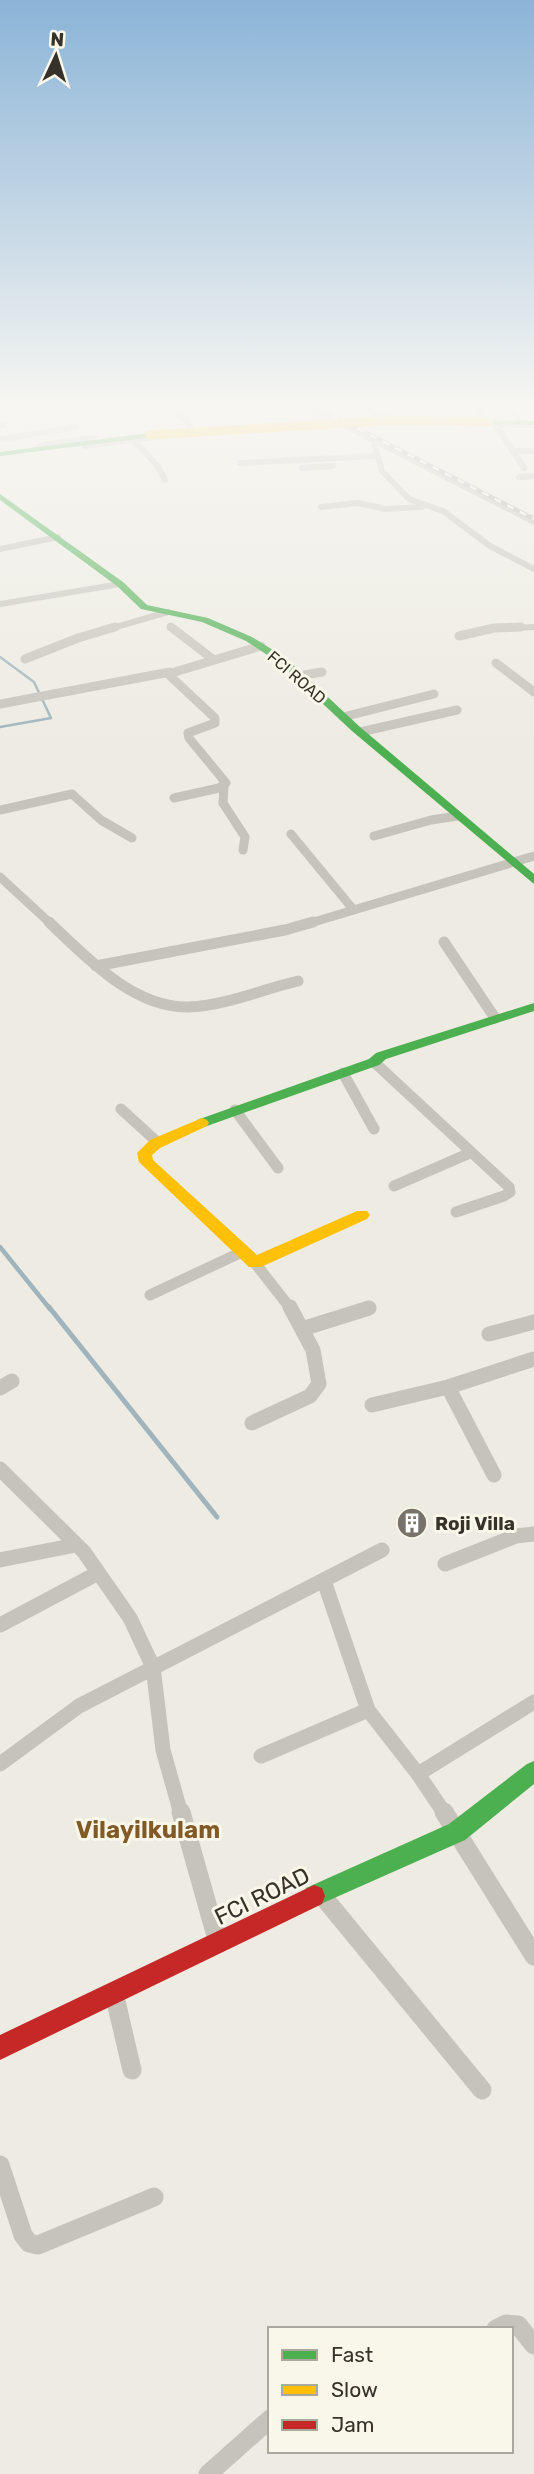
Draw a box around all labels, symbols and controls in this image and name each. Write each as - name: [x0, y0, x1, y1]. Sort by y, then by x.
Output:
- north arrow: [21, 21, 91, 91]
- text: N: [50, 28, 65, 51]
- street label: FCI ROAD: [264, 647, 330, 708]
- building icon: Roji Villa: [395, 1506, 429, 1540]
- place label: Roji Villa: [435, 1512, 515, 1535]
- district label: Vilayilkulam: [76, 1816, 220, 1844]
- street label: FCI ROAD: [210, 1861, 314, 1931]
- legend: [268, 2327, 513, 2453]
- text: Fast: [331, 2342, 373, 2367]
- text: Slow: [331, 2377, 378, 2402]
- text: Jam: [331, 2412, 375, 2437]

